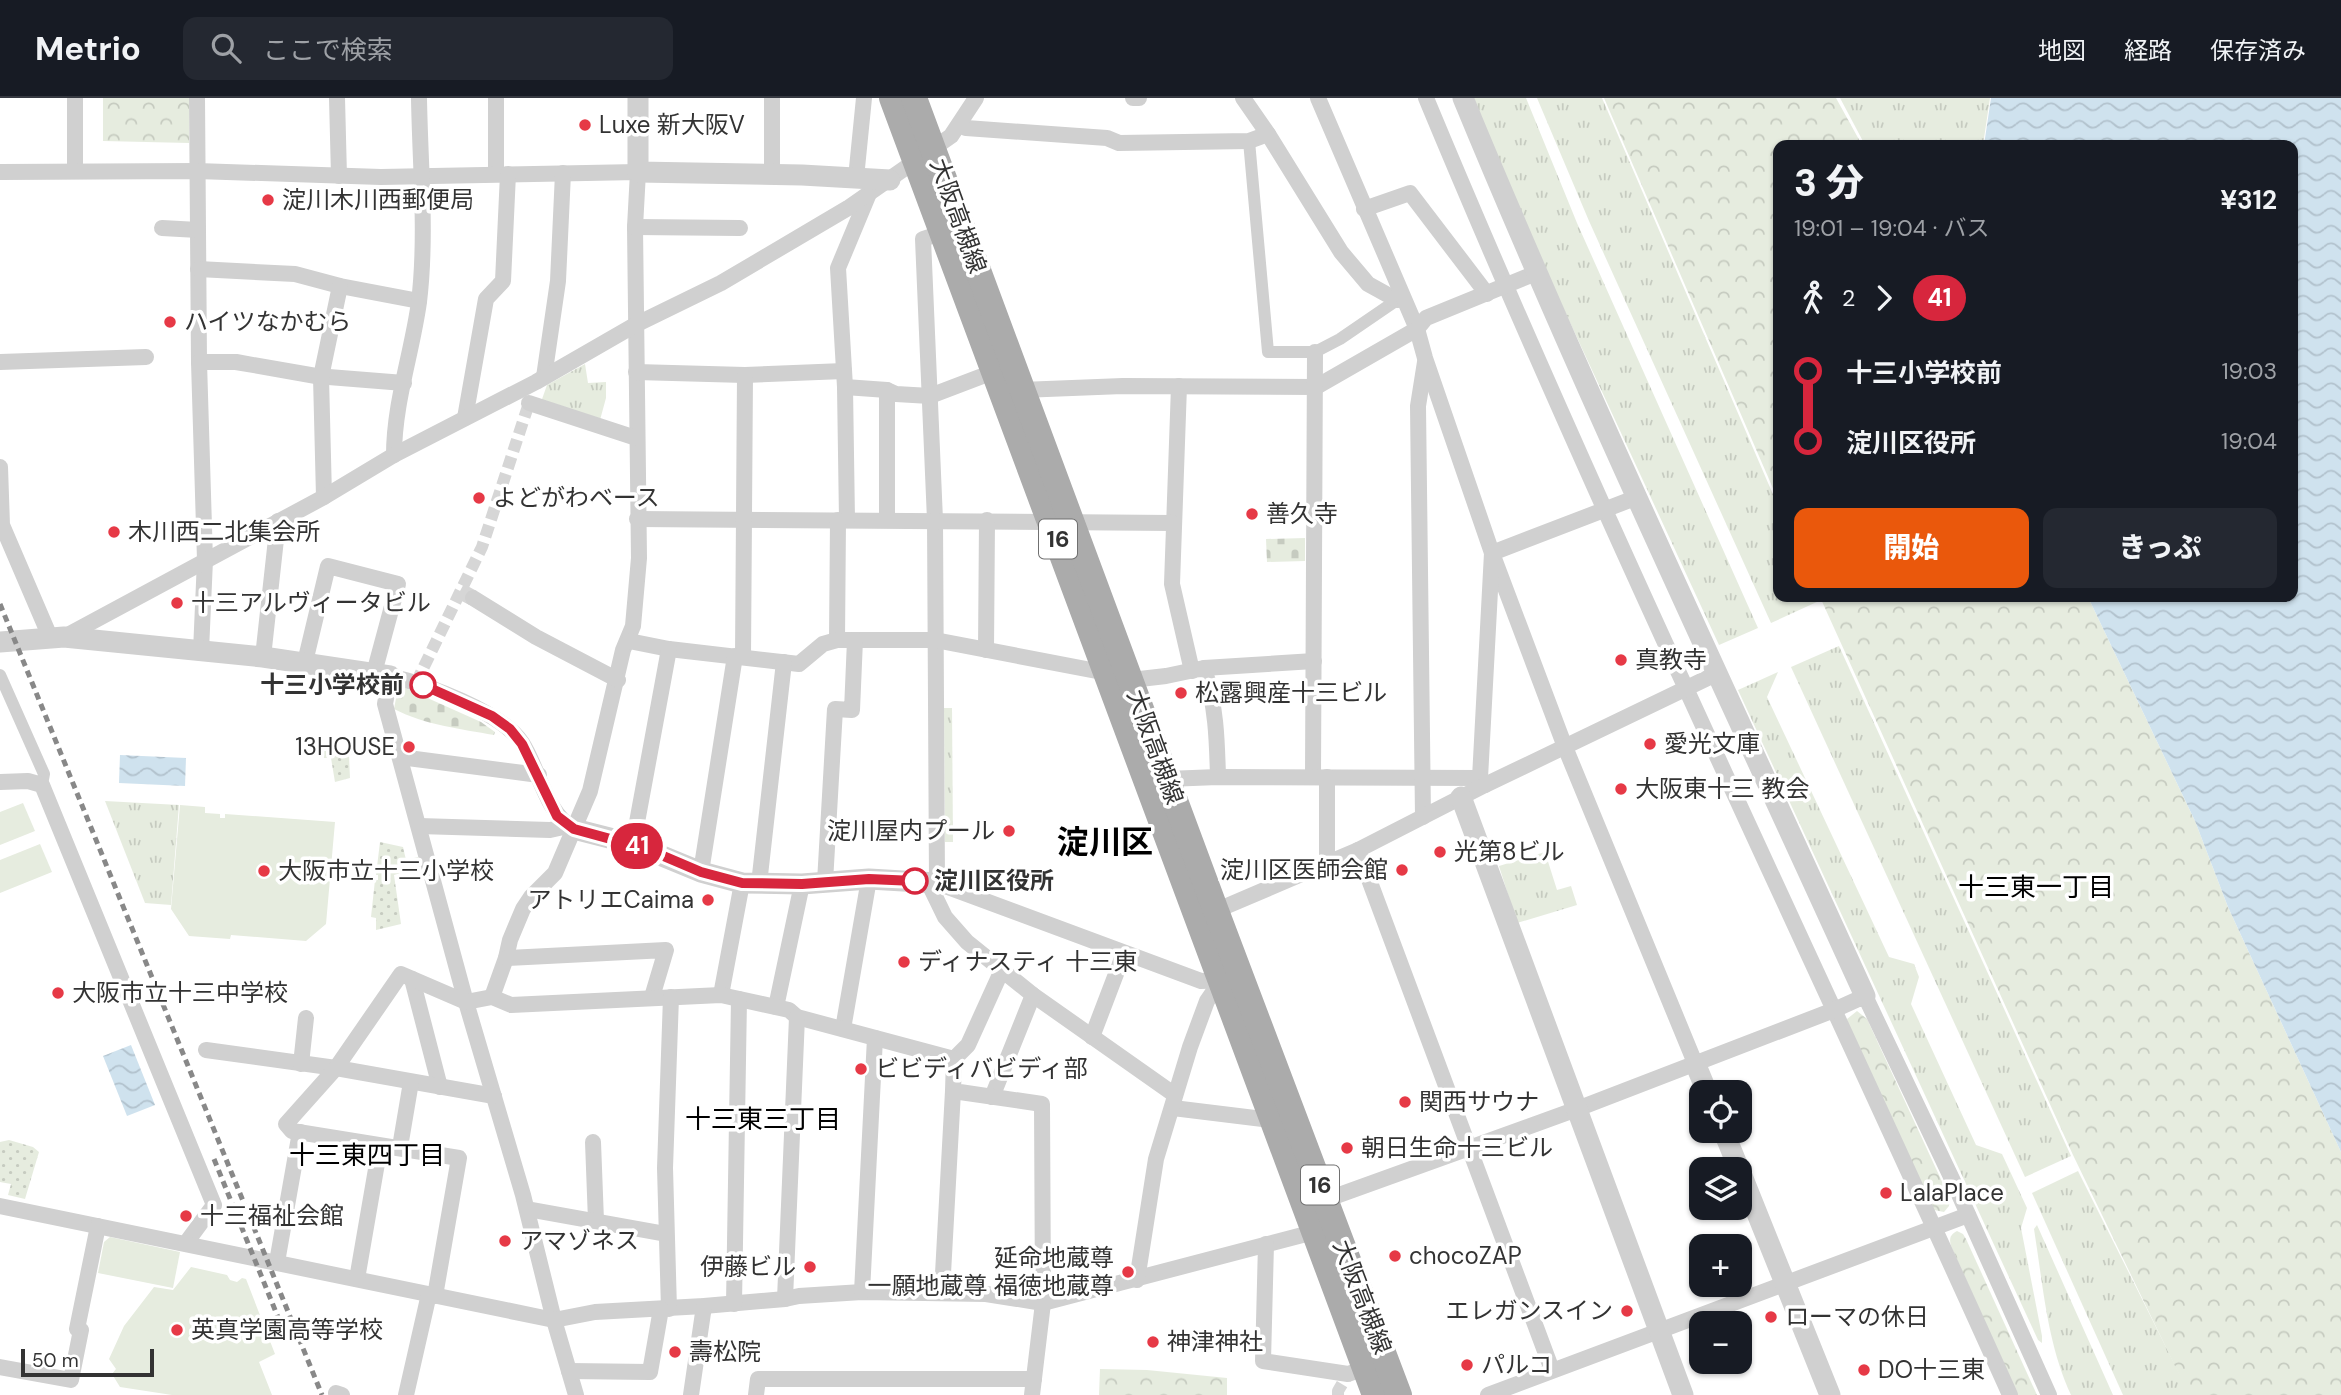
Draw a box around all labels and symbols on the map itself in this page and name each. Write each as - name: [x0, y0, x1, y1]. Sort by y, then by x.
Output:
- place label: Luxe 新大阪V: [599, 109, 745, 140]
- marker: Luxe 新大阪V: [577, 117, 593, 133]
- street label: 大阪高槻線: [923, 154, 994, 278]
- place label: 淀川木川西郵便局: [282, 184, 474, 215]
- marker: 淀川木川西郵便局: [260, 192, 276, 208]
- place label: ハイツなかむら: [184, 306, 352, 337]
- marker: ハイツなかむら: [162, 314, 178, 330]
- place label: よどがわベース: [493, 482, 660, 513]
- marker: よどがわベース: [471, 490, 487, 506]
- place label: 善久寺: [1266, 498, 1338, 529]
- marker: 善久寺: [1244, 506, 1260, 522]
- place label: 木川西二北集会所: [128, 516, 320, 547]
- road number: 16: [1039, 520, 1077, 559]
- marker: 木川西二北集会所: [106, 524, 122, 540]
- place label: 十三アルヴィータビル: [191, 587, 431, 618]
- marker: 十三アルヴィータビル: [169, 595, 185, 611]
- place label: 真教寺: [1635, 644, 1707, 675]
- marker: 真教寺: [1613, 652, 1629, 668]
- place label: 十三小学校前: [260, 669, 404, 700]
- marker: 十三小学校前: [410, 672, 436, 698]
- place label: 松露興産十三ビル: [1195, 677, 1387, 708]
- street label: 大阪高槻線: [1120, 685, 1191, 809]
- marker: 松露興産十三ビル: [1173, 685, 1189, 701]
- place label: 愛光文庫: [1664, 728, 1760, 759]
- place label: 13HOUSE: [295, 731, 395, 762]
- marker: 愛光文庫: [1642, 736, 1658, 752]
- marker: 13HOUSE: [401, 739, 417, 755]
- place label: 大阪東十三 教会: [1635, 773, 1809, 804]
- marker: 大阪東十三 教会: [1613, 781, 1629, 797]
- place label: 淀川屋内プール: [827, 815, 995, 846]
- district label: 淀川区: [1057, 821, 1153, 863]
- line badge: 41: [606, 823, 668, 869]
- marker: 淀川屋内プール: [1001, 823, 1017, 839]
- place label: 光第8ビル: [1454, 836, 1565, 867]
- marker: 光第8ビル: [1432, 844, 1448, 860]
- place label: 淀川区医師会館: [1220, 854, 1388, 885]
- place label: 大阪市立十三小学校: [278, 855, 494, 886]
- marker: 淀川区医師会館: [1394, 862, 1410, 878]
- marker: 大阪市立十三小学校: [256, 863, 272, 879]
- place label: 淀川区役所: [934, 865, 1054, 896]
- marker: 淀川区役所: [902, 868, 928, 894]
- district label: 十三東一丁目: [1958, 870, 2114, 904]
- place label: アトリエCaima: [528, 884, 694, 915]
- marker: アトリエCaima: [700, 892, 716, 908]
- place label: ディナスティ 十三東: [918, 946, 1137, 977]
- marker: ディナスティ 十三東: [896, 954, 912, 970]
- place label: 大阪市立十三中学校: [72, 977, 288, 1008]
- marker: 大阪市立十三中学校: [50, 985, 66, 1001]
- place label: ビビディバビディ部: [875, 1053, 1088, 1084]
- marker: ビビディバビディ部: [853, 1061, 869, 1077]
- place label: 関西サウナ: [1419, 1086, 1539, 1117]
- marker: 関西サウナ: [1397, 1094, 1413, 1110]
- district label: 十三東三丁目: [685, 1102, 841, 1136]
- place label: 朝日生命十三ビル: [1361, 1132, 1553, 1163]
- district label: 十三東四丁目: [289, 1138, 445, 1172]
- marker: 朝日生命十三ビル: [1339, 1140, 1355, 1156]
- road number: 16: [1301, 1166, 1339, 1204]
- place label: LalaPlace: [1900, 1177, 2004, 1208]
- marker: LalaPlace: [1878, 1185, 1894, 1201]
- place label: 十三福祉会館: [200, 1200, 344, 1231]
- marker: 十三福祉会館: [178, 1208, 194, 1224]
- place label: アマゾネス: [519, 1225, 639, 1256]
- marker: アマゾネス: [497, 1233, 513, 1249]
- street label: 大阪高槻線: [1326, 1235, 1398, 1358]
- place label: chocoZAP: [1409, 1240, 1522, 1271]
- place label: 延命地蔵尊 一願地蔵尊 福徳地蔵尊: [868, 1242, 1114, 1301]
- marker: chocoZAP: [1387, 1248, 1403, 1264]
- place label: 伊藤ビル: [700, 1251, 796, 1282]
- marker: 伊藤ビル: [802, 1259, 818, 1275]
- marker: 延命地蔵尊 一願地蔵尊 福徳地蔵尊: [1120, 1264, 1136, 1280]
- place label: エレガンスイン: [1445, 1295, 1613, 1326]
- place label: ローマの休日: [1785, 1301, 1929, 1332]
- marker: エレガンスイン: [1619, 1303, 1635, 1319]
- marker: ローマの休日: [1763, 1309, 1779, 1325]
- place label: 英真学園高等学校: [191, 1314, 383, 1345]
- marker: 英真学園高等学校: [169, 1322, 185, 1338]
- place label: 神津神社: [1167, 1326, 1263, 1357]
- marker: 神津神社: [1145, 1334, 1161, 1350]
- place label: 壽松院: [689, 1336, 761, 1367]
- marker: 壽松院: [667, 1344, 683, 1360]
- scale bar: [21, 1346, 154, 1378]
- place label: パルコ: [1481, 1349, 1553, 1380]
- place label: DO十三東: [1878, 1354, 1985, 1385]
- marker: パルコ: [1459, 1357, 1475, 1373]
- marker: DO十三東: [1856, 1362, 1872, 1378]

